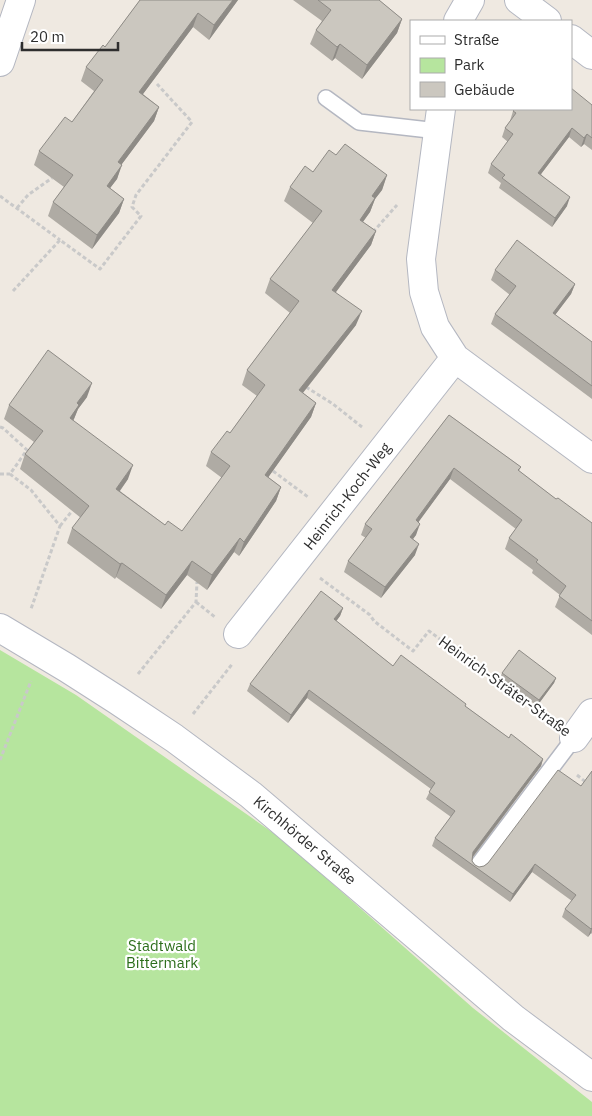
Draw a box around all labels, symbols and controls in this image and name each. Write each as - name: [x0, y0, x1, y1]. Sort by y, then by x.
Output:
- scale bar: [22, 20, 119, 52]
- legend: [410, 20, 572, 110]
- text: 20 m: [30, 27, 65, 46]
- text: Straße: [454, 30, 499, 49]
- text: Park: [454, 55, 484, 74]
- text: Gebäude: [454, 80, 515, 99]
- street label: Heinrich-Koch-Weg: [299, 438, 395, 554]
- street label: Heinrich-Sträter-Straße: [435, 632, 575, 740]
- street label: Kirchhörder Straße: [250, 791, 360, 889]
- park label: Stadtwald Bittermark: [126, 936, 198, 972]

